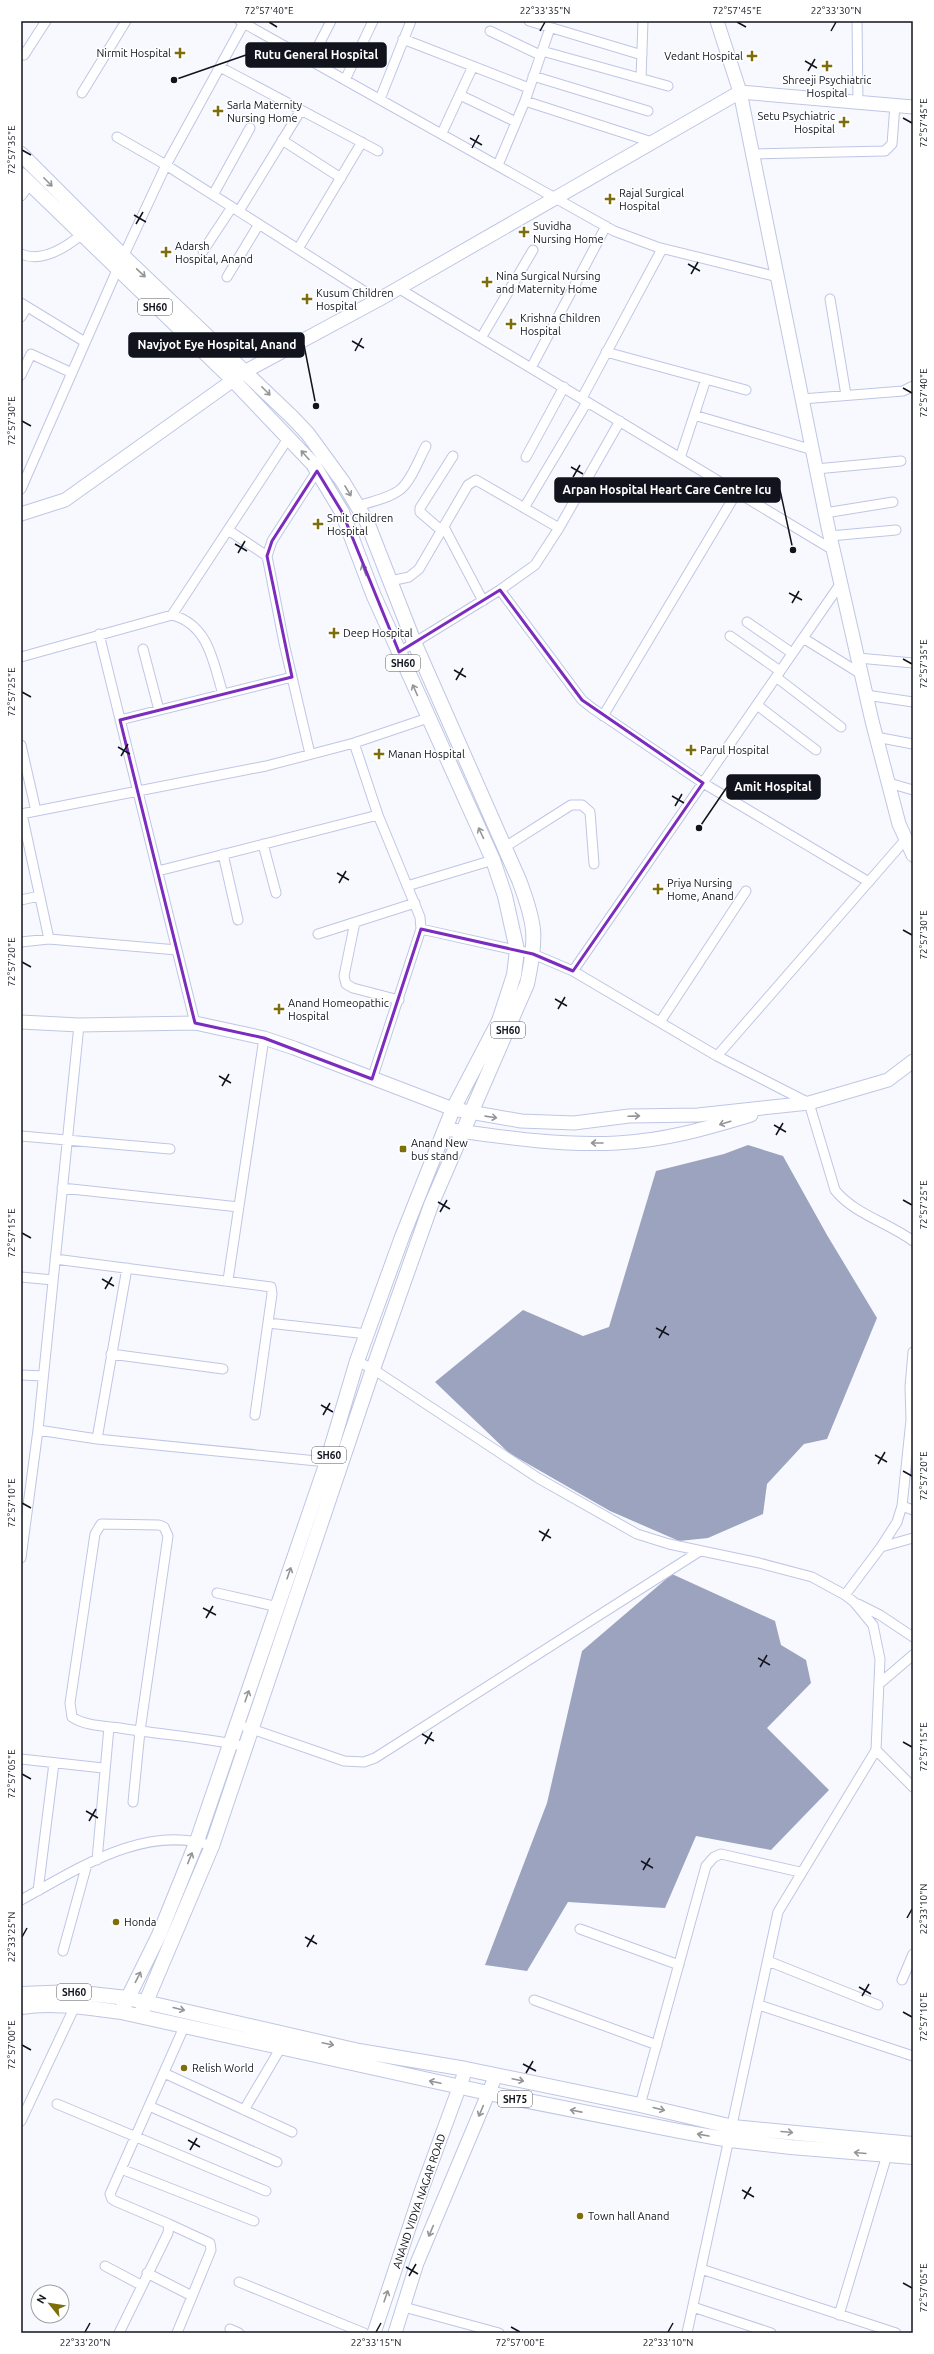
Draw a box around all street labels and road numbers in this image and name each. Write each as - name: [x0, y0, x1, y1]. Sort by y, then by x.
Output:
- road number: SH60: [138, 299, 172, 315]
- road number: SH60: [386, 655, 420, 671]
- road number: SH60: [491, 1022, 525, 1038]
- road number: SH60: [312, 1447, 346, 1463]
- road number: SH60: [57, 1984, 91, 2000]
- road number: SH75: [498, 2091, 532, 2107]
- street label: ANAND VIDYA NAGAR ROAD: [390, 2132, 448, 2270]

